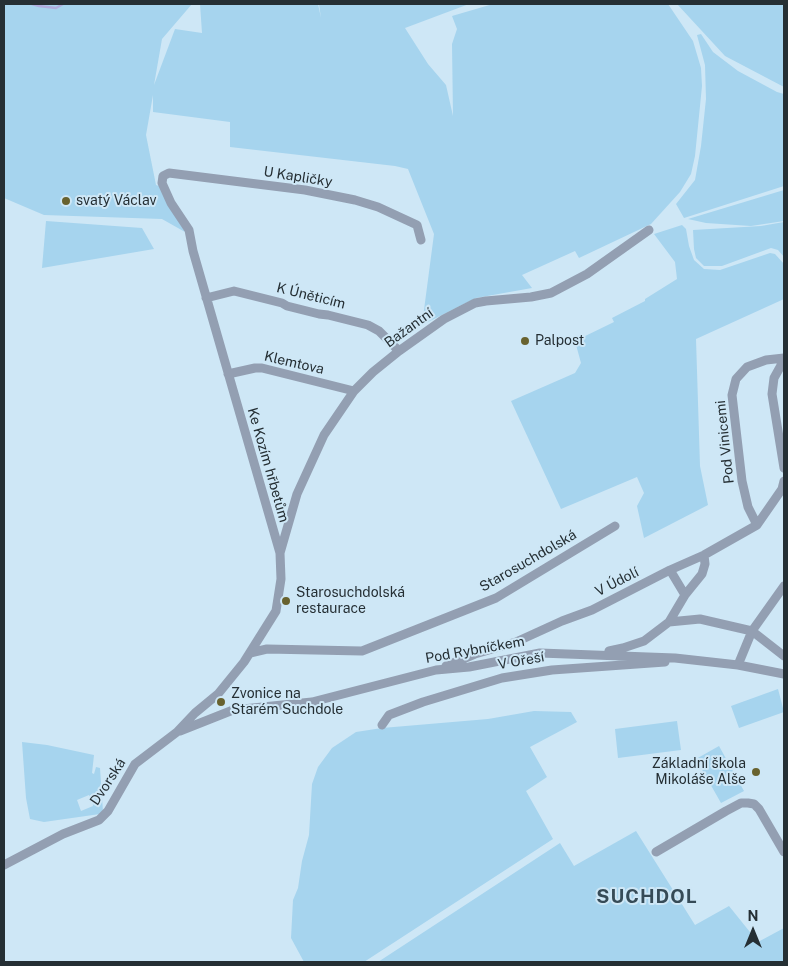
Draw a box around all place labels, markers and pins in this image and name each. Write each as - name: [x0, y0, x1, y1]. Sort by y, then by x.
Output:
- place label: svatý Václav: [76, 193, 157, 209]
- marker: svatý Václav: [60, 195, 72, 207]
- place label: Palpost: [535, 333, 584, 349]
- marker: Palpost: [519, 335, 531, 347]
- place label: Starosuchdolská restaurace: [296, 585, 405, 618]
- marker: Starosuchdolská restaurace: [280, 595, 292, 607]
- place label: Zvonice na Starém Suchdole: [231, 686, 343, 719]
- marker: Zvonice na Starém Suchdole: [215, 696, 227, 708]
- place label: Základní škola Mikoláše Alše: [652, 756, 746, 789]
- marker: Základní škola Mikoláše Alše: [750, 766, 762, 778]

